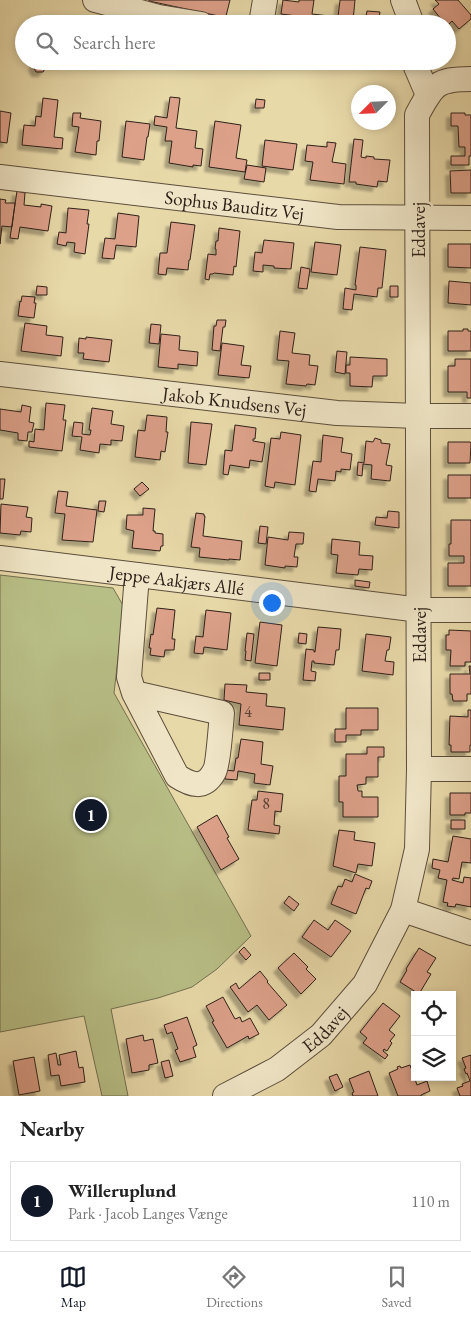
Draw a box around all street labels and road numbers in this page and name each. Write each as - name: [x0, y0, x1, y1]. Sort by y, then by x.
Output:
- street label: Sophus Bauditz Vej: [163, 185, 305, 226]
- street label: Eddavej: [406, 202, 431, 258]
- street label: Jakob Knudsens Vej: [159, 381, 308, 422]
- street label: Jeppe Aakjærs Allé: [106, 559, 245, 601]
- street label: Eddavej: [407, 607, 432, 663]
- street label: Eddavej: [297, 1001, 354, 1058]

